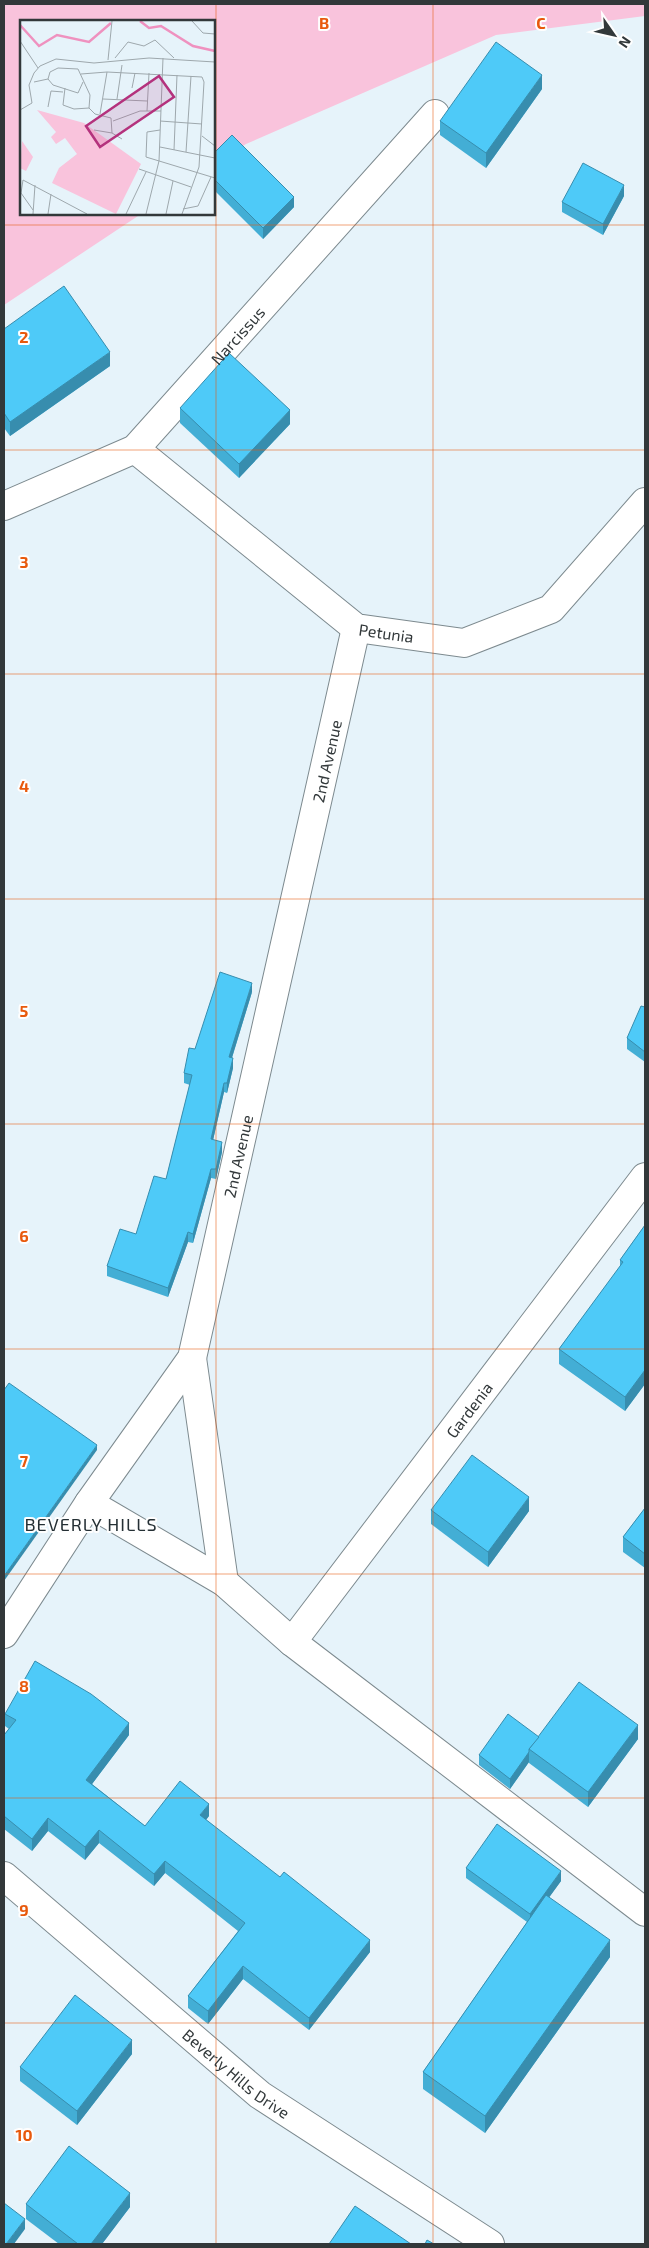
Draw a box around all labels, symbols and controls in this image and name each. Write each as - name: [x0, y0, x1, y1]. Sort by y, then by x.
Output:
- north arrow: [589, 10, 639, 60]
- text: B: [319, 13, 329, 32]
- text: C: [536, 13, 546, 32]
- inset map: [20, 20, 215, 215]
- text: N: [615, 34, 635, 51]
- street label: Narcissus: [206, 302, 268, 368]
- text: 2: [19, 327, 29, 346]
- text: 3: [19, 552, 29, 571]
- street label: Petunia: [358, 619, 415, 645]
- street label: 2nd Avenue: [308, 718, 345, 804]
- text: 4: [19, 776, 29, 795]
- text: 5: [20, 1001, 29, 1020]
- street label: 2nd Avenue: [219, 1113, 256, 1199]
- text: 6: [19, 1226, 29, 1245]
- street label: Gardenia: [441, 1378, 496, 1441]
- text: 7: [20, 1451, 29, 1470]
- district label: BEVERLY HILLS: [24, 1513, 158, 1535]
- text: 8: [19, 1676, 29, 1695]
- text: 9: [19, 1900, 29, 1919]
- street label: Beverly Hills Drive: [179, 2024, 294, 2121]
- text: 10: [15, 2125, 33, 2144]

